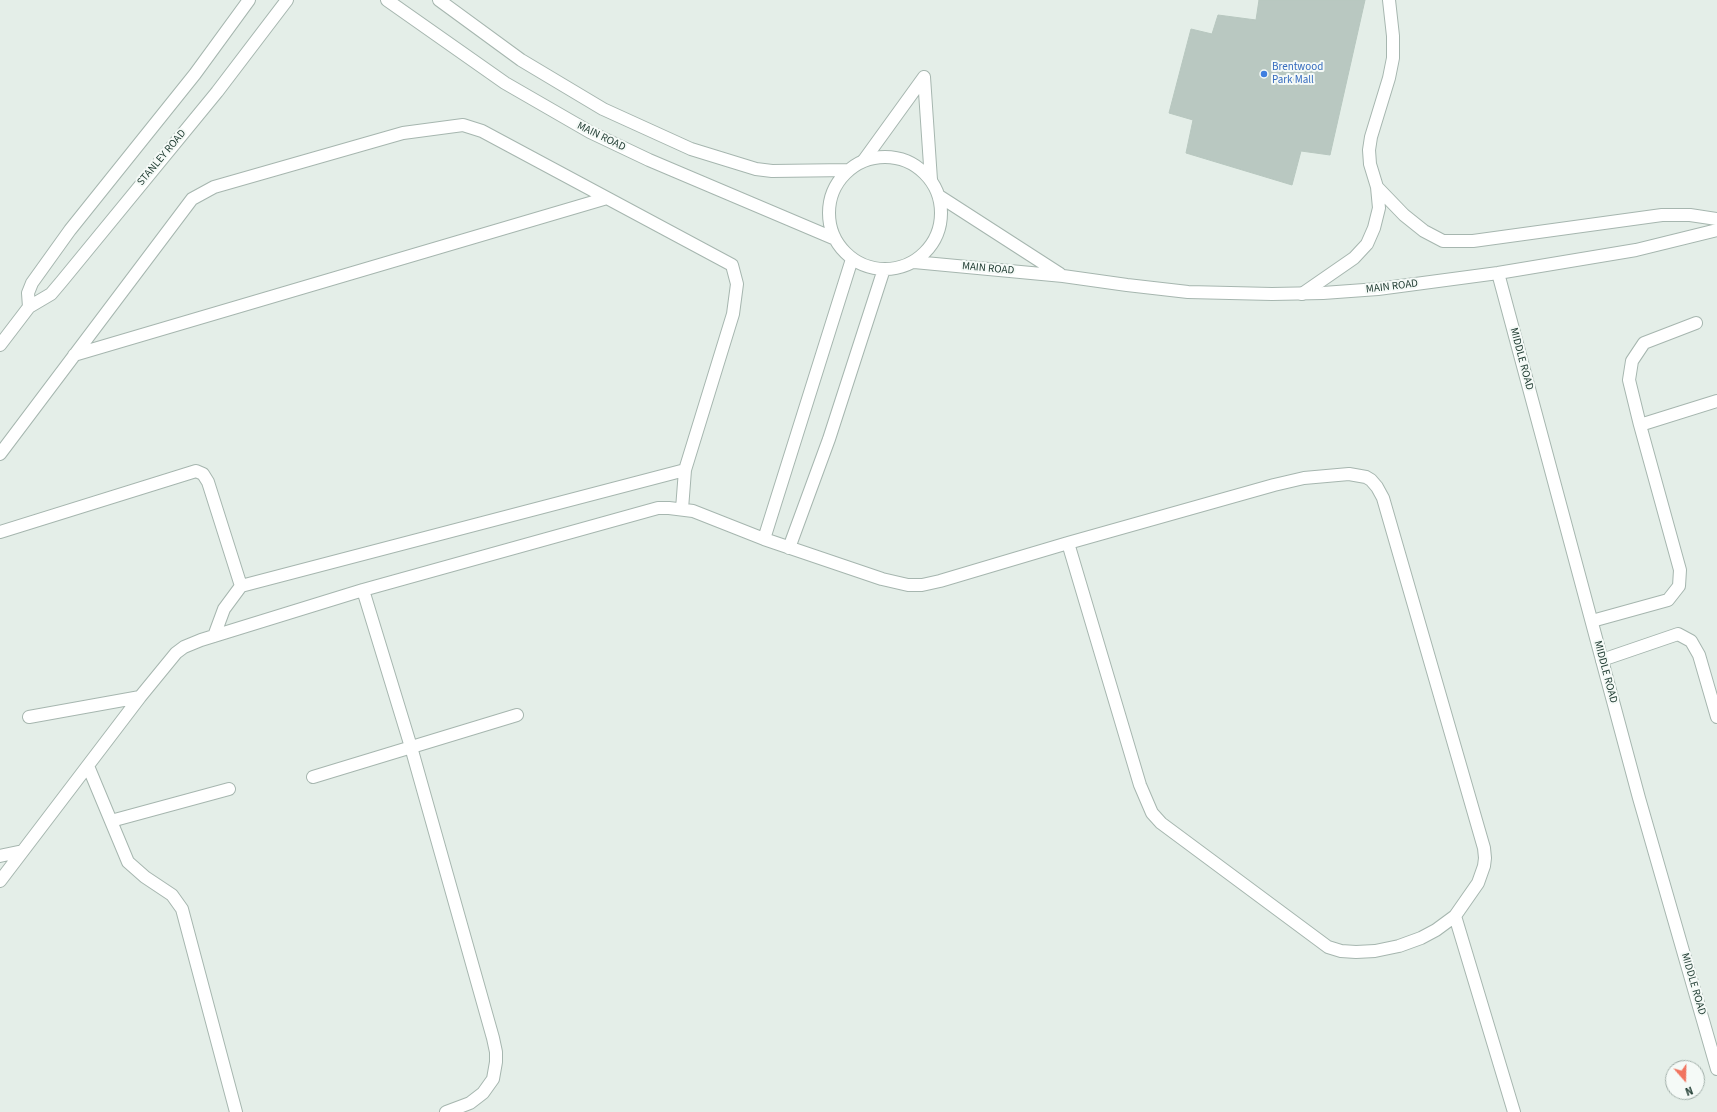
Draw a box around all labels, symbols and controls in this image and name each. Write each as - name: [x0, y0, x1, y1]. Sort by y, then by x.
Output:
- place label: Brentwood Park Mall: [1272, 61, 1323, 87]
- marker: Brentwood Park Mall: [1259, 69, 1269, 79]
- street label: MAIN ROAD: [575, 120, 627, 154]
- street label: STANLEY ROAD: [135, 127, 189, 189]
- street label: MAIN ROAD: [961, 260, 1015, 278]
- street label: MAIN ROAD: [1365, 277, 1419, 297]
- street label: MIDDLE ROAD: [1506, 326, 1536, 392]
- street label: MIDDLE ROAD: [1590, 639, 1620, 705]
- street label: MIDDLE ROAD: [1678, 951, 1708, 1017]
- north arrow: [1665, 1060, 1705, 1100]
- text: N: [1683, 1083, 1695, 1099]

